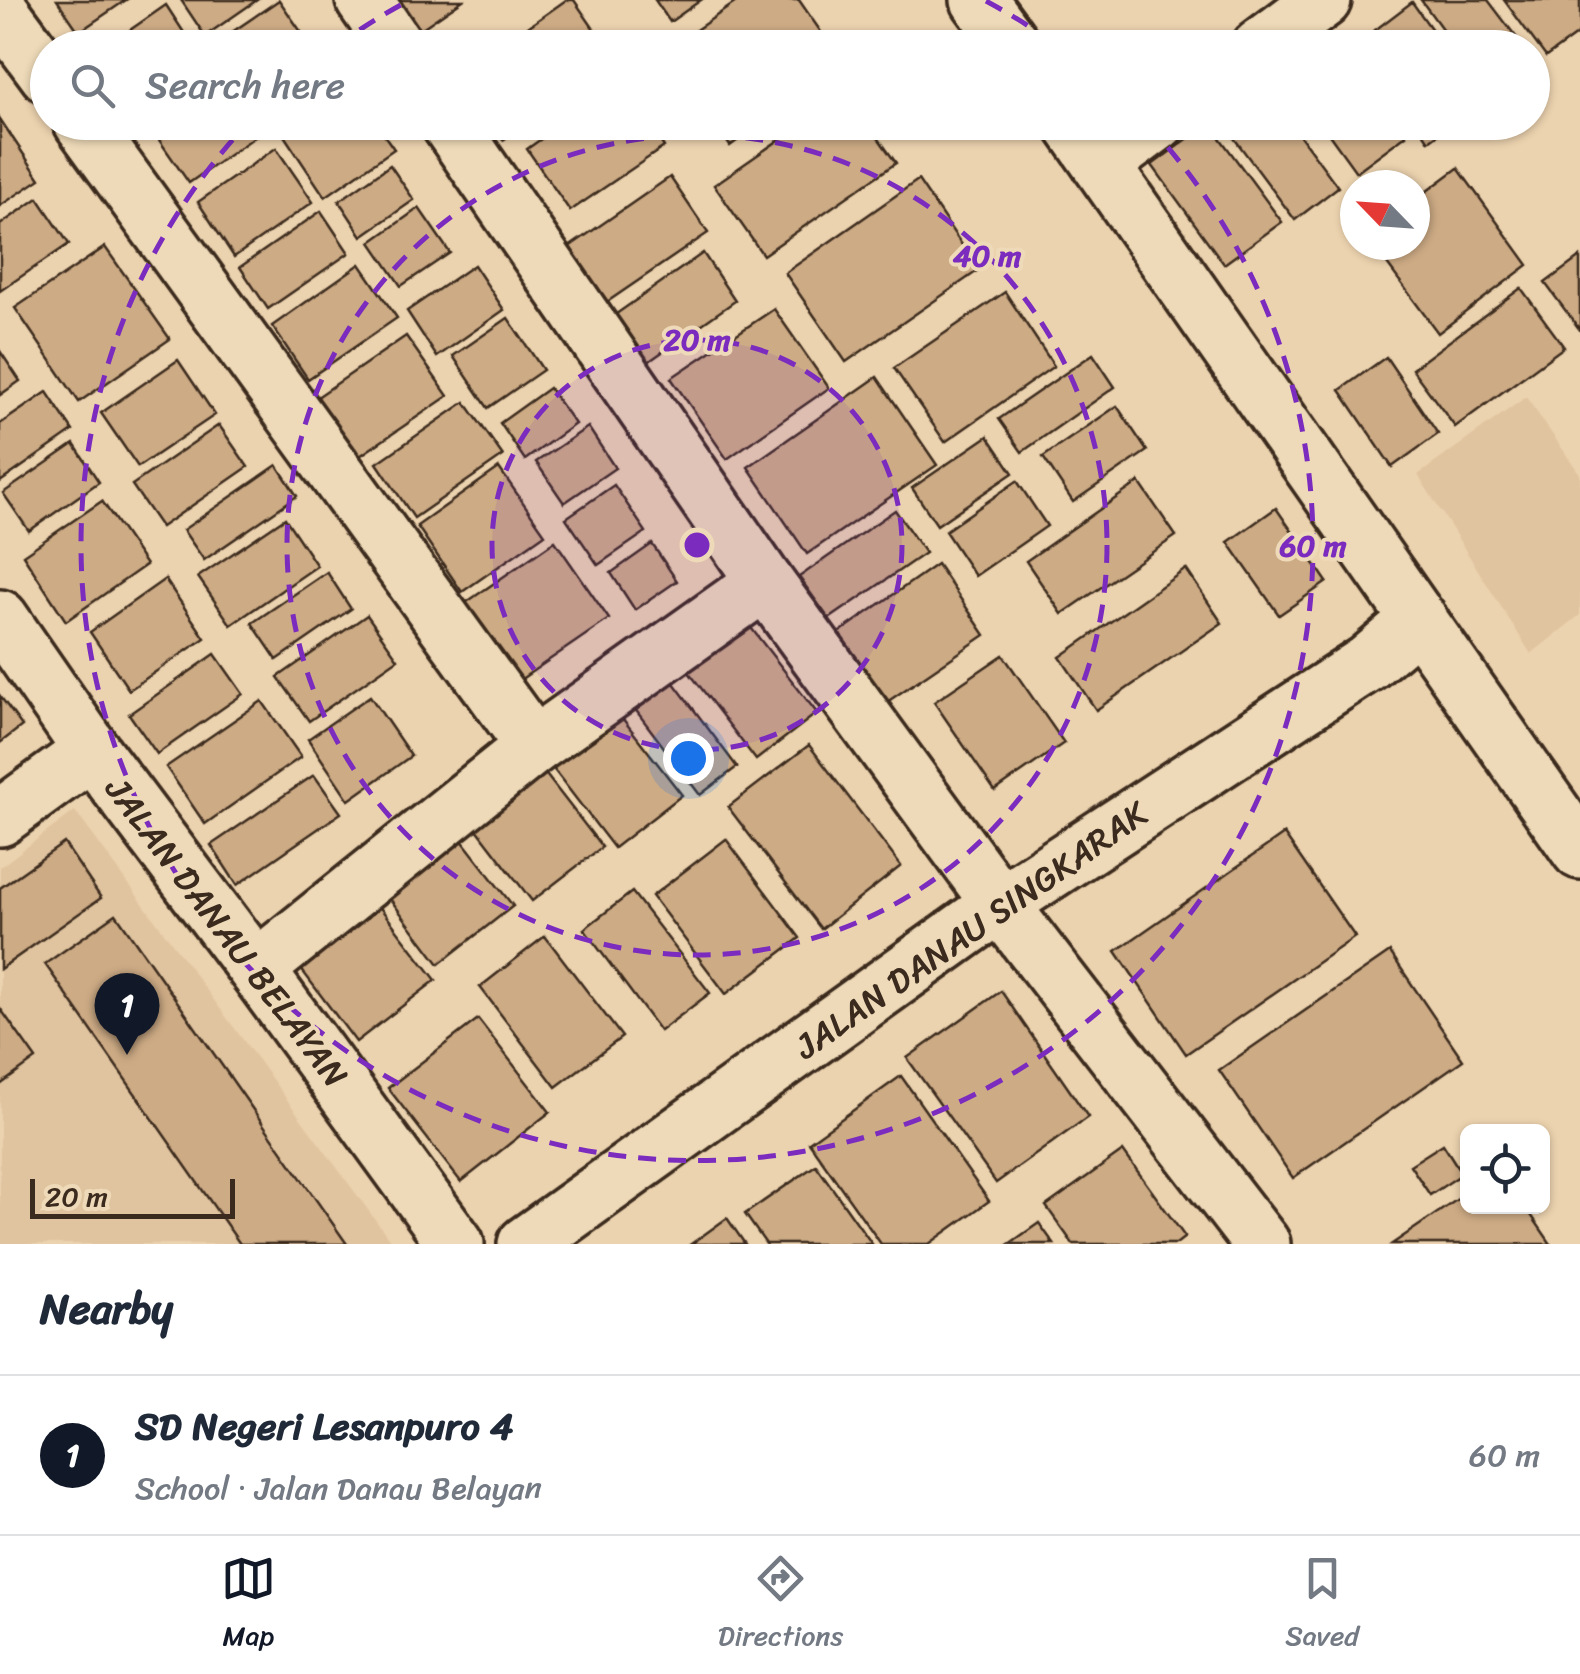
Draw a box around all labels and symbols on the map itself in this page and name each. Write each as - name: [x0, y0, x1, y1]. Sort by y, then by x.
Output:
- north arrow: [1340, 170, 1430, 260]
- text: 40 m: [953, 229, 1021, 283]
- text: 20 m: [663, 313, 731, 367]
- text: 60 m: [1280, 519, 1346, 573]
- centre of rings: [679, 527, 715, 563]
- your location: [663, 733, 714, 784]
- street label: JALAN DANAU BELAYAN: [88, 762, 365, 1101]
- street label: JALAN DANAU SINGKARAK: [780, 783, 1162, 1076]
- pin: 1: [94, 972, 160, 1055]
- scale bar: [30, 1174, 235, 1218]

